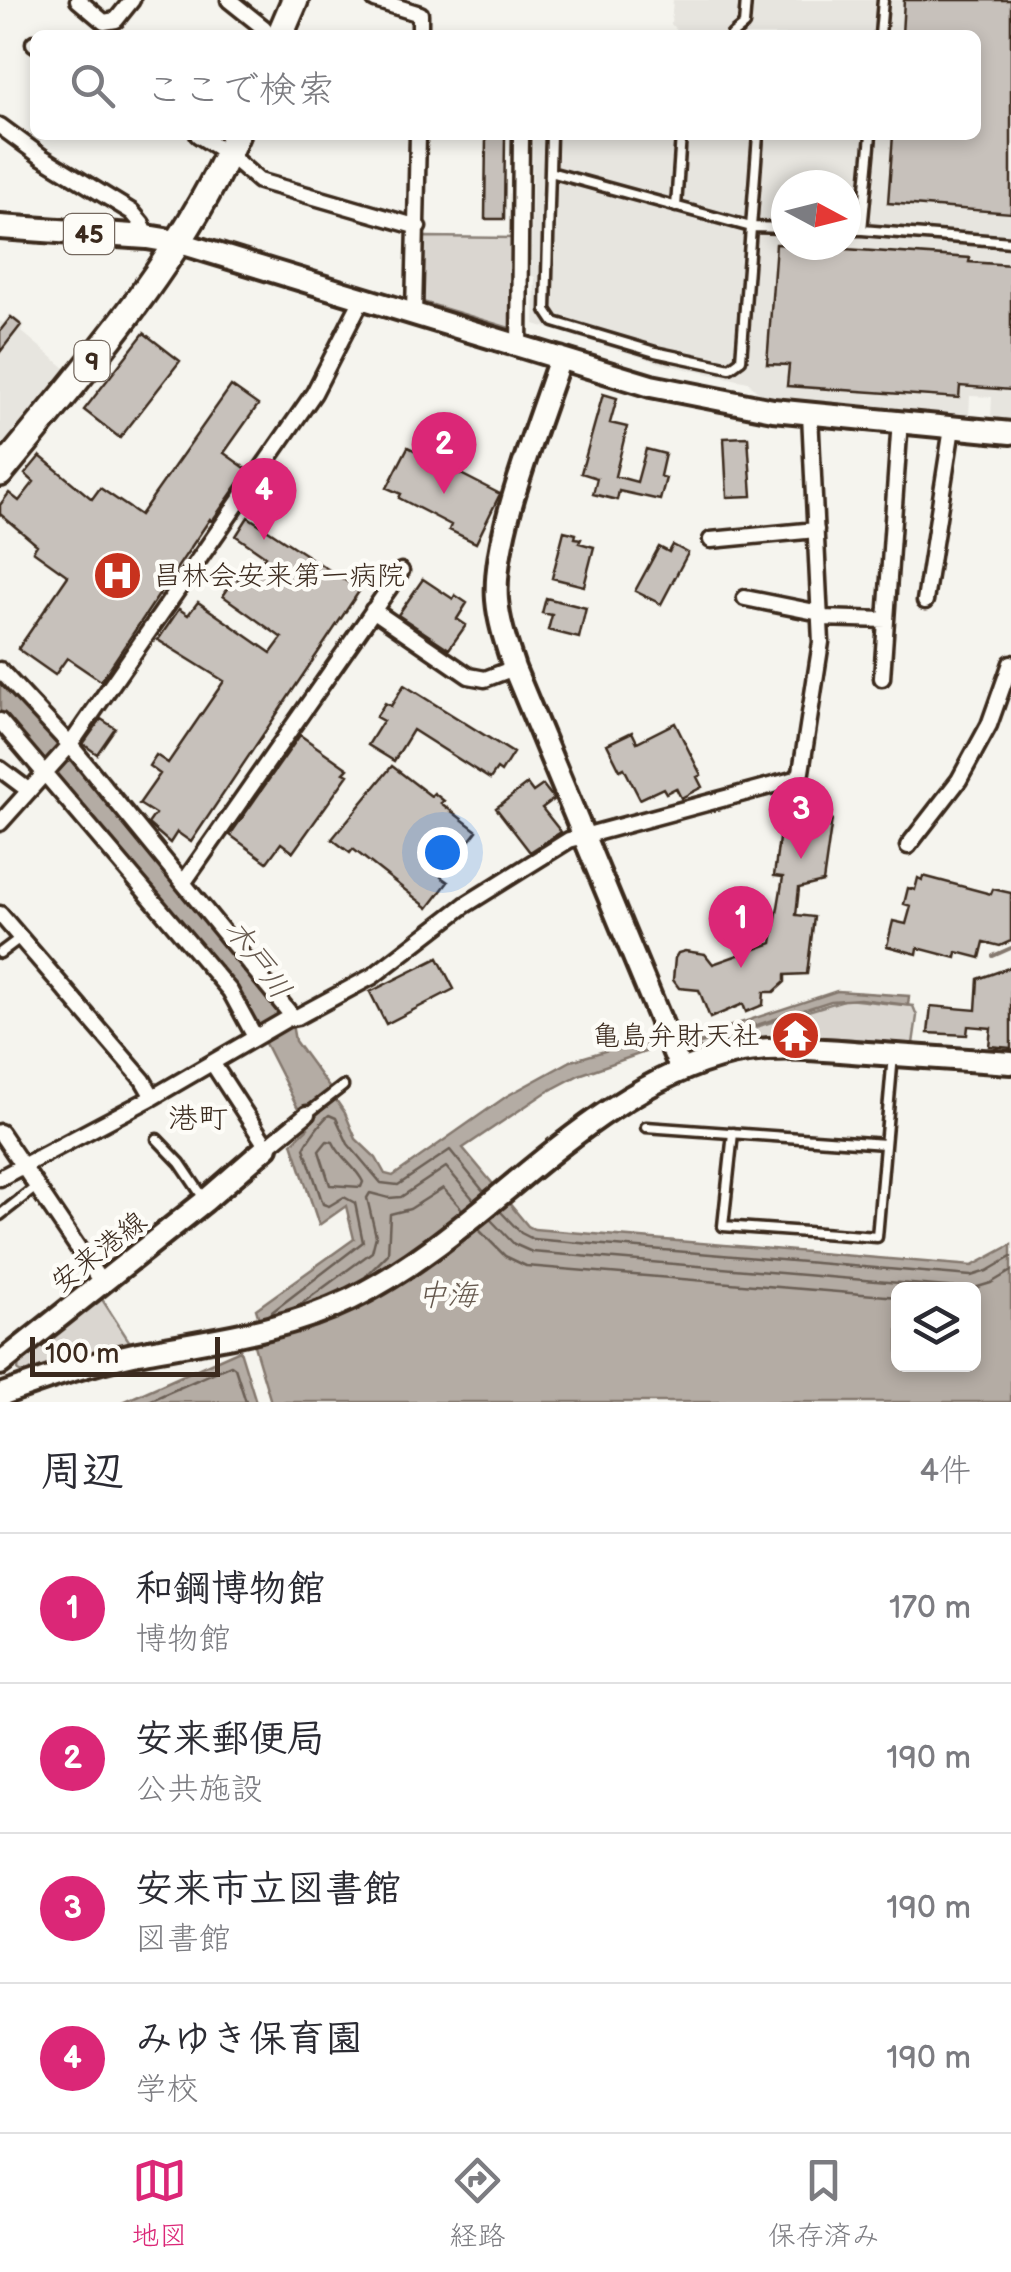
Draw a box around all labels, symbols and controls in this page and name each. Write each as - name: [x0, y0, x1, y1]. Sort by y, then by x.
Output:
- search box: [30, 30, 981, 140]
- icon: search: [65, 58, 120, 113]
- text: ここで検索: [145, 68, 335, 113]
- north arrow: [771, 170, 861, 260]
- road number: 45: [64, 214, 114, 254]
- road number: 9: [74, 341, 110, 381]
- pin: 2: [412, 412, 476, 494]
- pin: 4: [232, 458, 296, 540]
- hospital icon: 昌林会安来第一病院: [92, 549, 144, 601]
- place label: 昌林会安来第一病院: [153, 560, 405, 593]
- pin: 3: [768, 776, 834, 859]
- your location: [417, 827, 468, 878]
- pin: 1: [708, 886, 774, 968]
- water label: 木戸川: [216, 913, 298, 1007]
- temple icon: 亀島弁財天社: [769, 1009, 821, 1061]
- place label: 亀島弁財天社: [592, 1020, 760, 1053]
- district label: 港町: [168, 1101, 228, 1137]
- street label: 安来港線: [45, 1205, 153, 1300]
- water label: 中海: [417, 1278, 479, 1314]
- map controls: [891, 1282, 981, 1372]
- button: layers: [891, 1282, 981, 1372]
- scale bar: [30, 1332, 220, 1376]
- text: 100 m: [45, 1338, 119, 1371]
- text: 周辺: [40, 1447, 124, 1498]
- text: 4件: [919, 1452, 971, 1491]
- text: 和鋼博物館: [135, 1567, 325, 1612]
- text: 1: [66, 1589, 79, 1628]
- text: 170 m: [889, 1589, 971, 1628]
- text: 博物館: [135, 1620, 231, 1659]
- text: 安来郵便局: [135, 1717, 325, 1762]
- text: 2: [63, 1739, 82, 1778]
- text: 190 m: [886, 1739, 971, 1778]
- text: 公共施設: [135, 1770, 263, 1809]
- text: 安来市立図書館: [135, 1867, 401, 1912]
- text: 3: [63, 1889, 82, 1928]
- text: 190 m: [886, 1889, 971, 1928]
- text: 図書館: [135, 1920, 231, 1959]
- text: みゆき保育園: [135, 2017, 363, 2062]
- text: 4: [63, 2039, 82, 2078]
- text: 190 m: [886, 2039, 971, 2078]
- text: 学校: [135, 2070, 199, 2109]
- tab: 地図: [131, 2153, 187, 2253]
- tab: 経路: [449, 2153, 506, 2253]
- tab: 保存済み: [768, 2153, 880, 2253]

